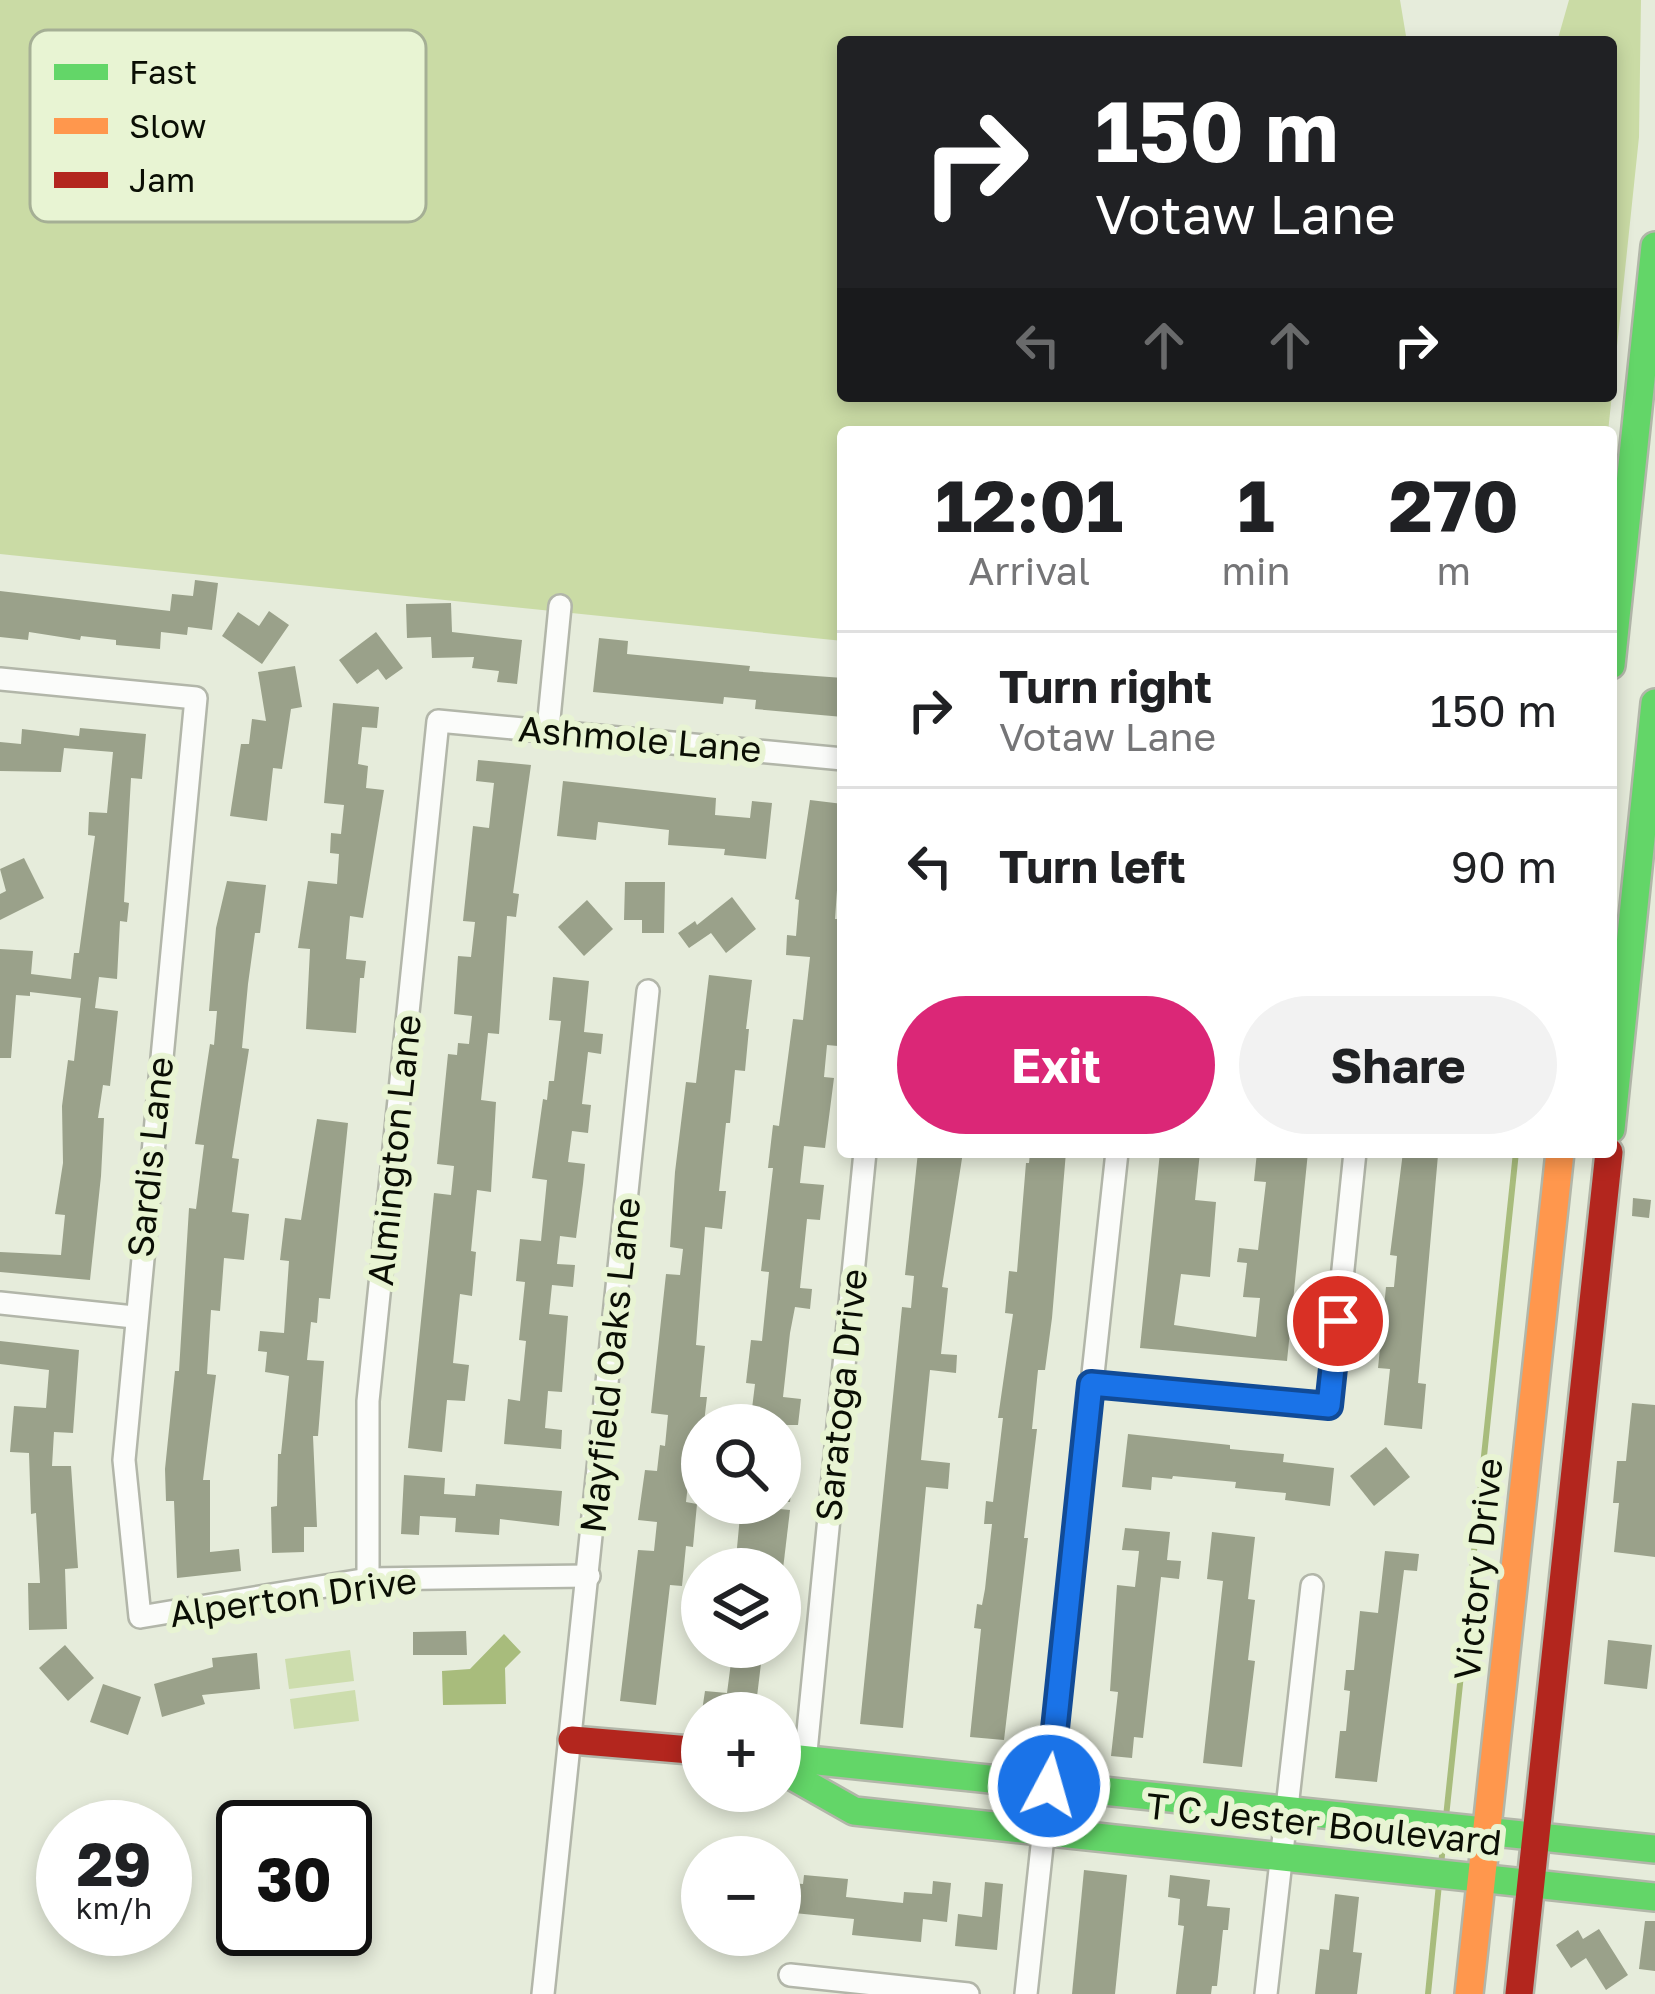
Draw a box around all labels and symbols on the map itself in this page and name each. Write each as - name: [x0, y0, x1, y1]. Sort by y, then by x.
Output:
- legend: [30, 30, 426, 222]
- text: Fast: [129, 52, 197, 91]
- text: Slow: [129, 106, 207, 145]
- text: Jam: [129, 160, 195, 199]
- street label: Ashmole Lane: [517, 706, 763, 771]
- street label: Almington Lane: [358, 1012, 429, 1287]
- street label: Sardis Lane: [118, 1055, 181, 1259]
- street label: Mayfield Oaks Lane: [571, 1195, 649, 1535]
- street label: Saratoga Drive: [806, 1267, 875, 1523]
- pin: [1287, 1270, 1389, 1372]
- street label: Victory Drive: [1444, 1456, 1511, 1682]
- street label: Alperton Drive: [167, 1558, 419, 1635]
- position arrow: [986, 1723, 1112, 1849]
- street label: T C Jester Boulevard: [1144, 1783, 1504, 1864]
- speed limit sign: 30: [216, 1800, 372, 1956]

